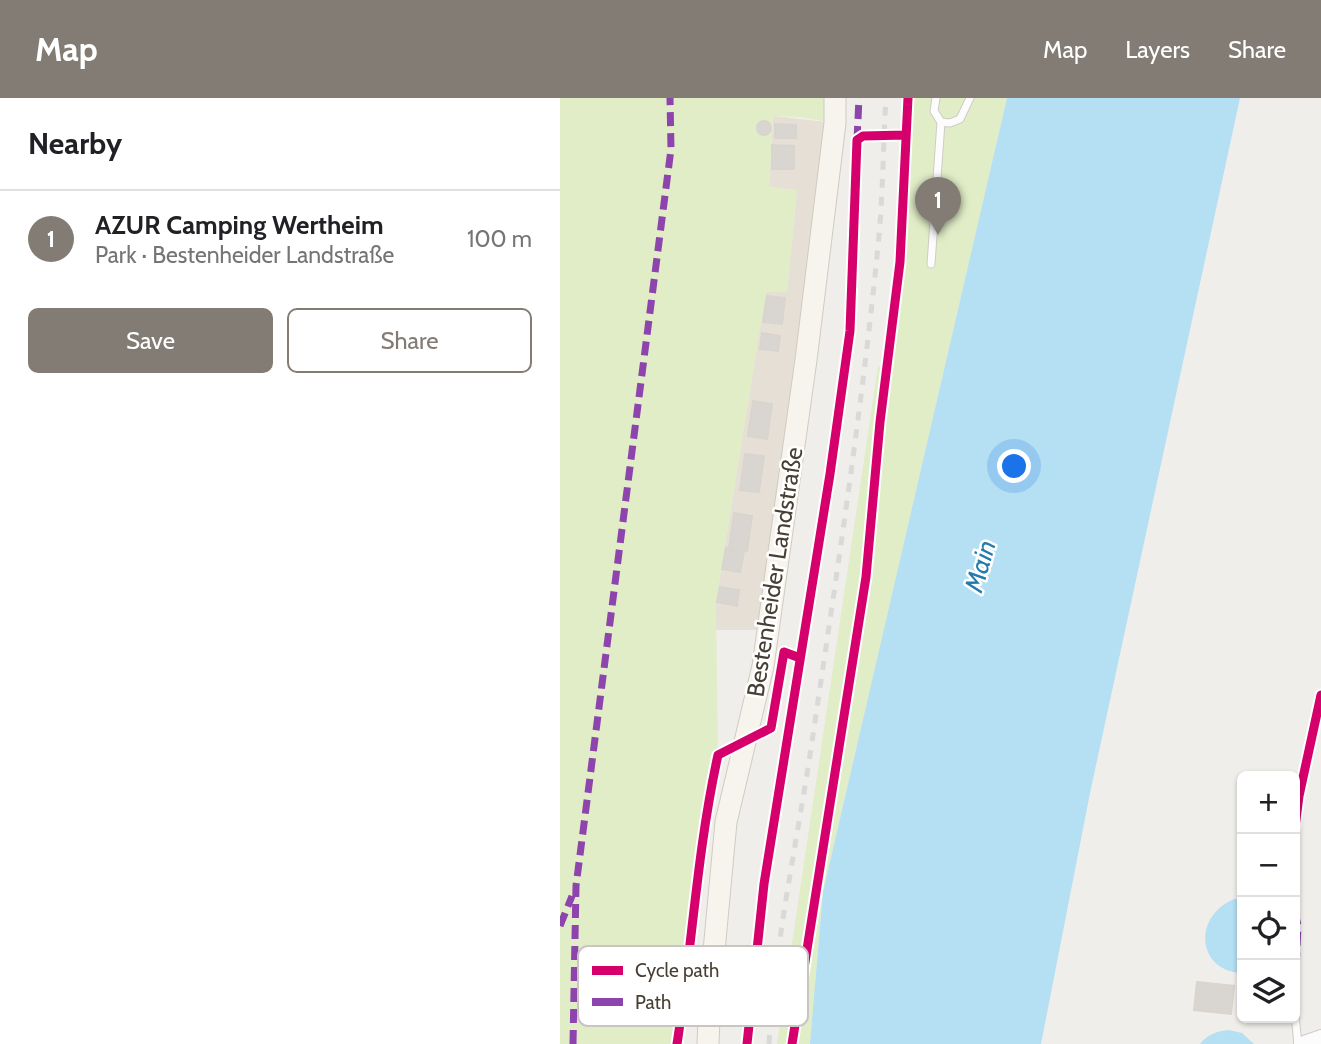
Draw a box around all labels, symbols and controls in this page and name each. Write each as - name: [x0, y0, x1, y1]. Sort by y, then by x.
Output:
- text: Map: [35, 29, 98, 69]
- text: Map: [1043, 35, 1087, 64]
- text: Layers: [1125, 35, 1190, 64]
- text: Share: [1228, 35, 1286, 64]
- text: Nearby: [28, 125, 122, 162]
- pin: 1: [915, 177, 961, 235]
- text: AZUR Camping Wertheim: [95, 209, 384, 241]
- text: 1: [47, 225, 55, 253]
- text: 100 m: [467, 225, 532, 253]
- text: Park · Bestenheider Landstraße: [95, 241, 394, 269]
- button: Save: [28, 308, 273, 373]
- button: Share: [287, 308, 532, 373]
- street label: Bestenheider Landstraße: [740, 445, 809, 699]
- your location: [997, 449, 1031, 483]
- water label: Main: [957, 536, 1003, 597]
- map controls: [1237, 771, 1300, 1023]
- button: +: [1237, 771, 1300, 834]
- button: −: [1237, 834, 1300, 897]
- button: locate: [1237, 897, 1300, 960]
- legend: [578, 946, 808, 1026]
- text: Cycle path: [635, 959, 719, 982]
- button: layers: [1237, 960, 1300, 1023]
- text: Path: [635, 991, 671, 1014]

